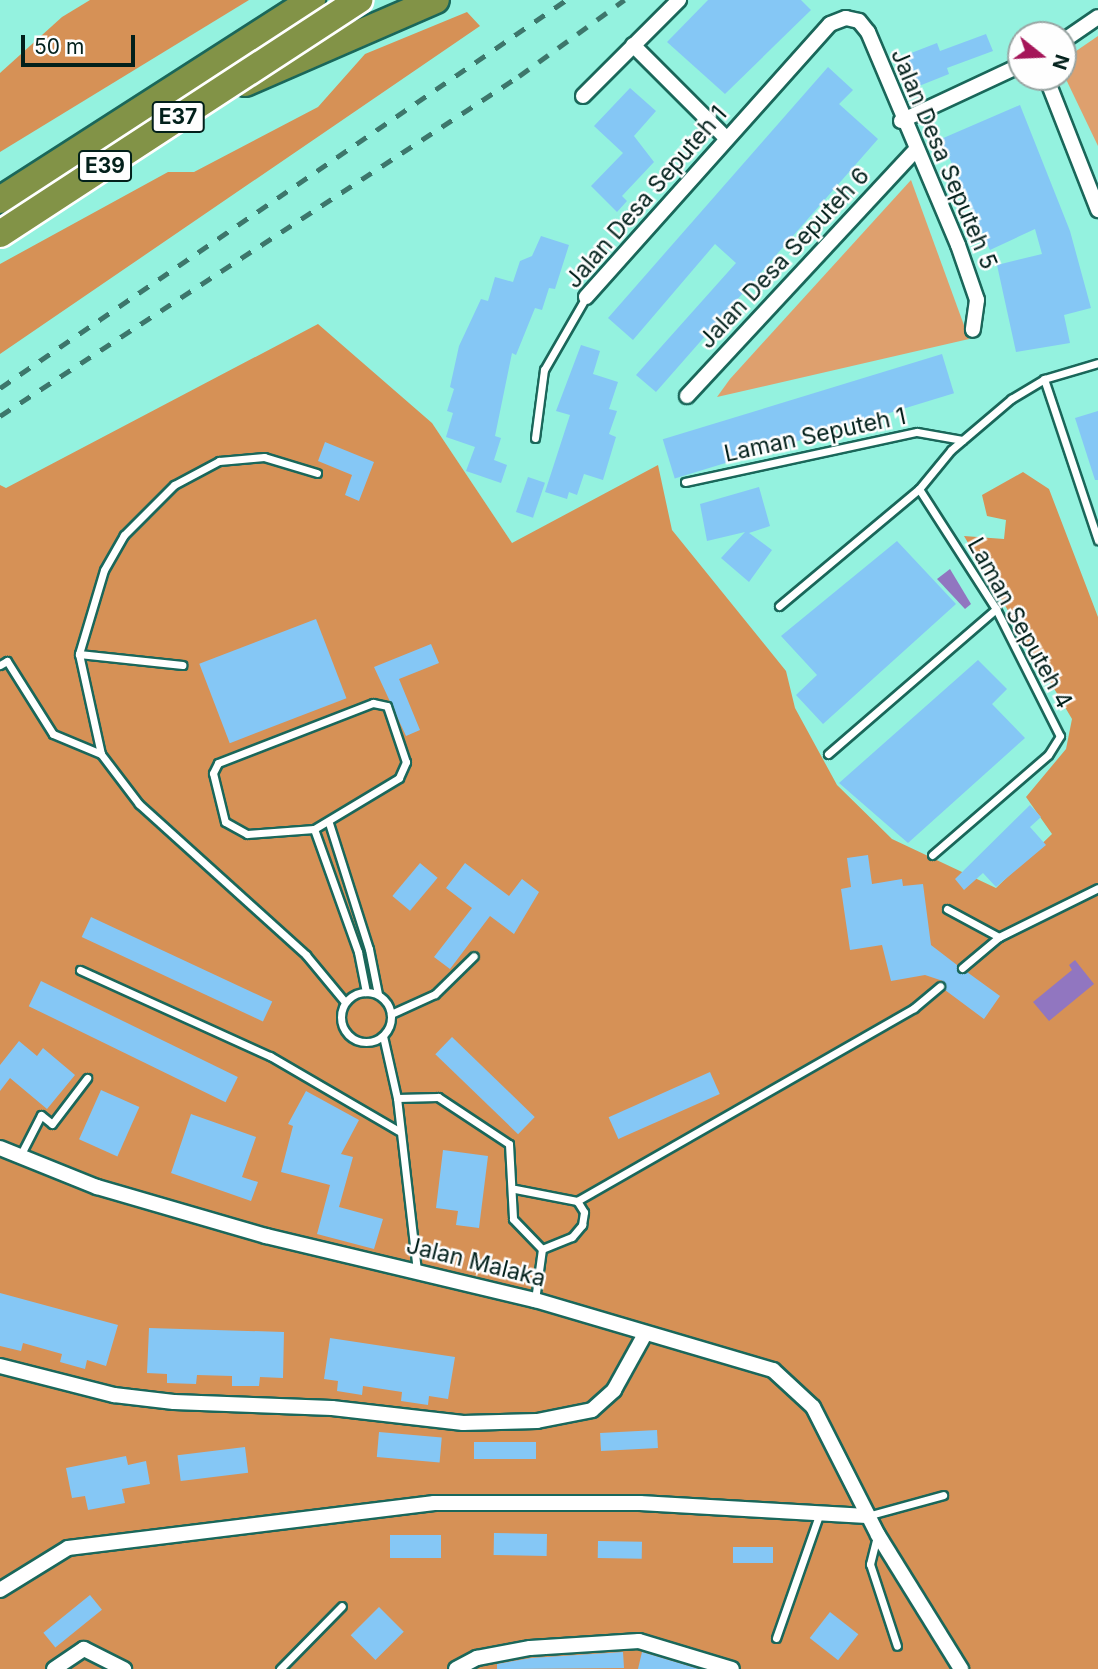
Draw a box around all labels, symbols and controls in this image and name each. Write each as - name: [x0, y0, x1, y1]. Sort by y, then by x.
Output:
- scale bar: [24, 21, 138, 65]
- north arrow: [1007, 21, 1077, 91]
- text: 50 m: [34, 34, 84, 59]
- street label: Jalan Desa Seputeh 5: [885, 45, 1003, 273]
- text: N: [1047, 52, 1074, 72]
- road number: E37: [150, 100, 206, 134]
- street label: Jalan Desa Seputeh 1: [559, 100, 733, 294]
- road number: E39: [77, 148, 133, 184]
- street label: Jalan Desa Seputeh 6: [693, 162, 875, 354]
- street label: Laman Seputeh 1: [722, 402, 908, 468]
- street label: Laman Seputeh 4: [962, 533, 1078, 713]
- street label: Jalan Malaka: [404, 1231, 548, 1293]

